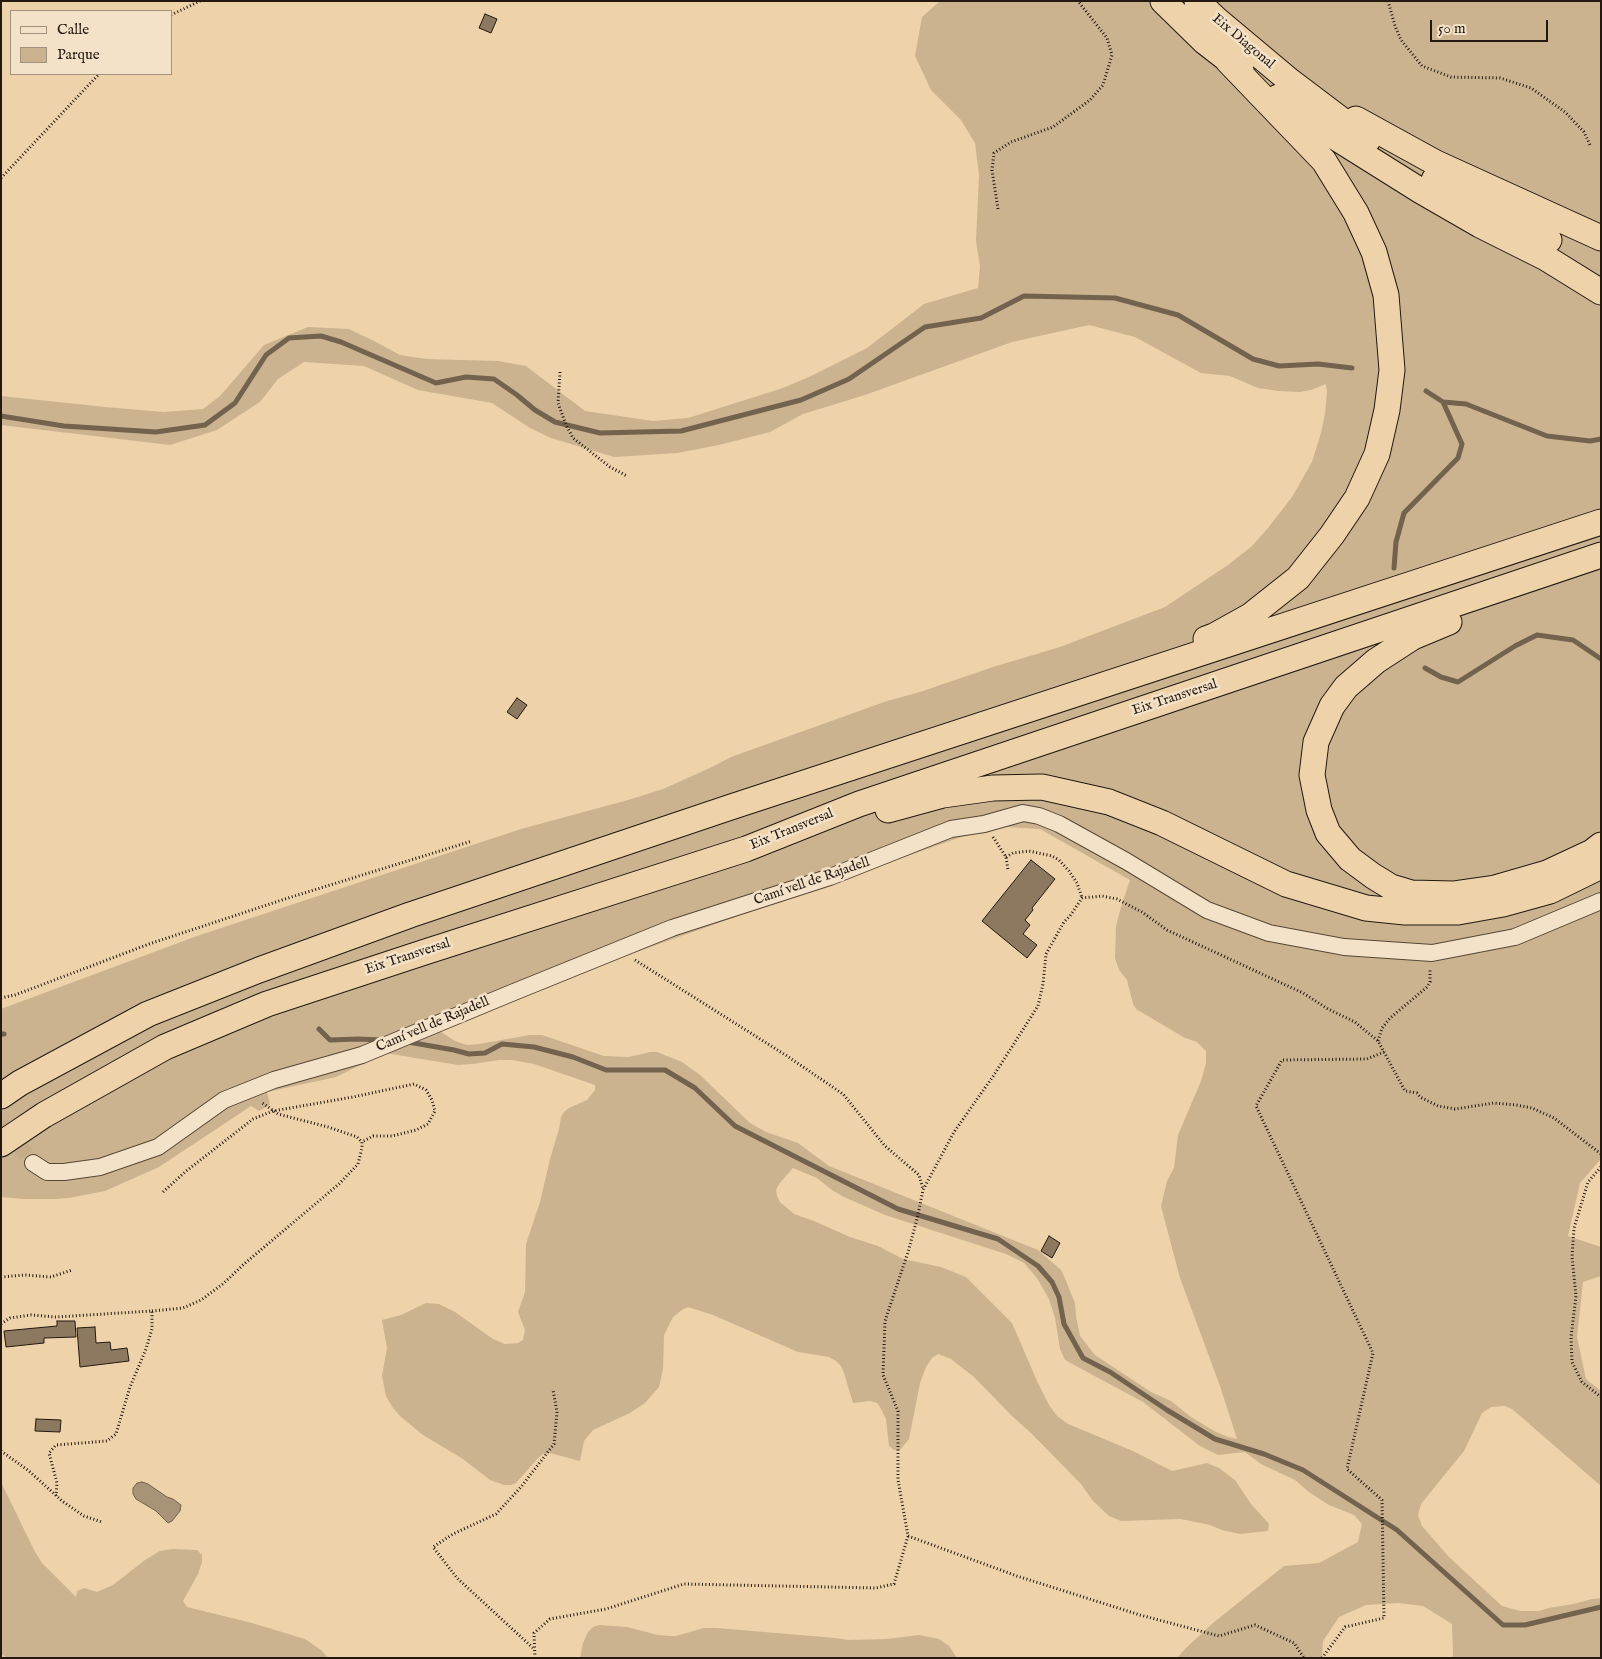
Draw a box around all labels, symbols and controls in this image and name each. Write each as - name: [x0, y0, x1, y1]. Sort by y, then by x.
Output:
- legend: [10, 10, 172, 75]
- scale bar: [1432, 10, 1550, 42]
- street label: Eix Diagonal: [1208, 11, 1278, 73]
- text: 50 m: [1438, 19, 1466, 38]
- text: Calle: [57, 20, 89, 39]
- text: Parque: [57, 45, 100, 64]
- street label: Eix Transversal: [1130, 676, 1220, 720]
- street label: Eix Transversal: [748, 806, 836, 854]
- street label: Camí vell de Rajadell: [752, 854, 872, 910]
- street label: Eix Transversal: [363, 935, 453, 979]
- street label: Camí vell de Rajadell: [374, 994, 492, 1056]

